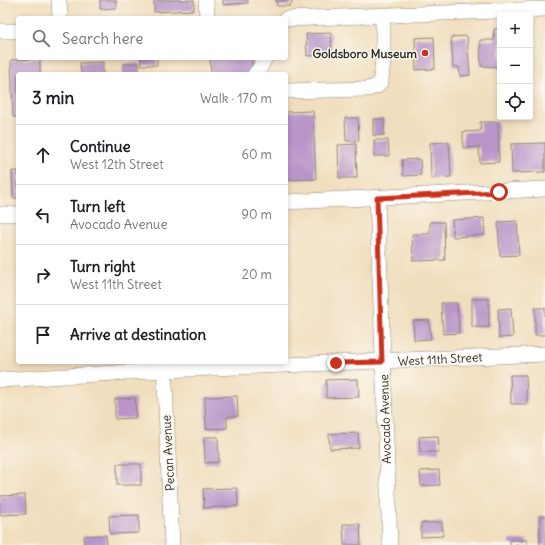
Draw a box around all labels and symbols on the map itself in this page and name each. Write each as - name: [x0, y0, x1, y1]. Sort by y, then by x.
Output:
- place label: Goldsboro Museum: [313, 46, 417, 61]
- marker: Goldsboro Museum: [420, 48, 430, 58]
- route start: [490, 183, 508, 201]
- street label: West 11th Street: [397, 349, 483, 369]
- route end: [327, 354, 345, 372]
- street label: Avocado Avenue: [376, 374, 394, 464]
- street label: Pecan Avenue: [159, 415, 177, 491]

